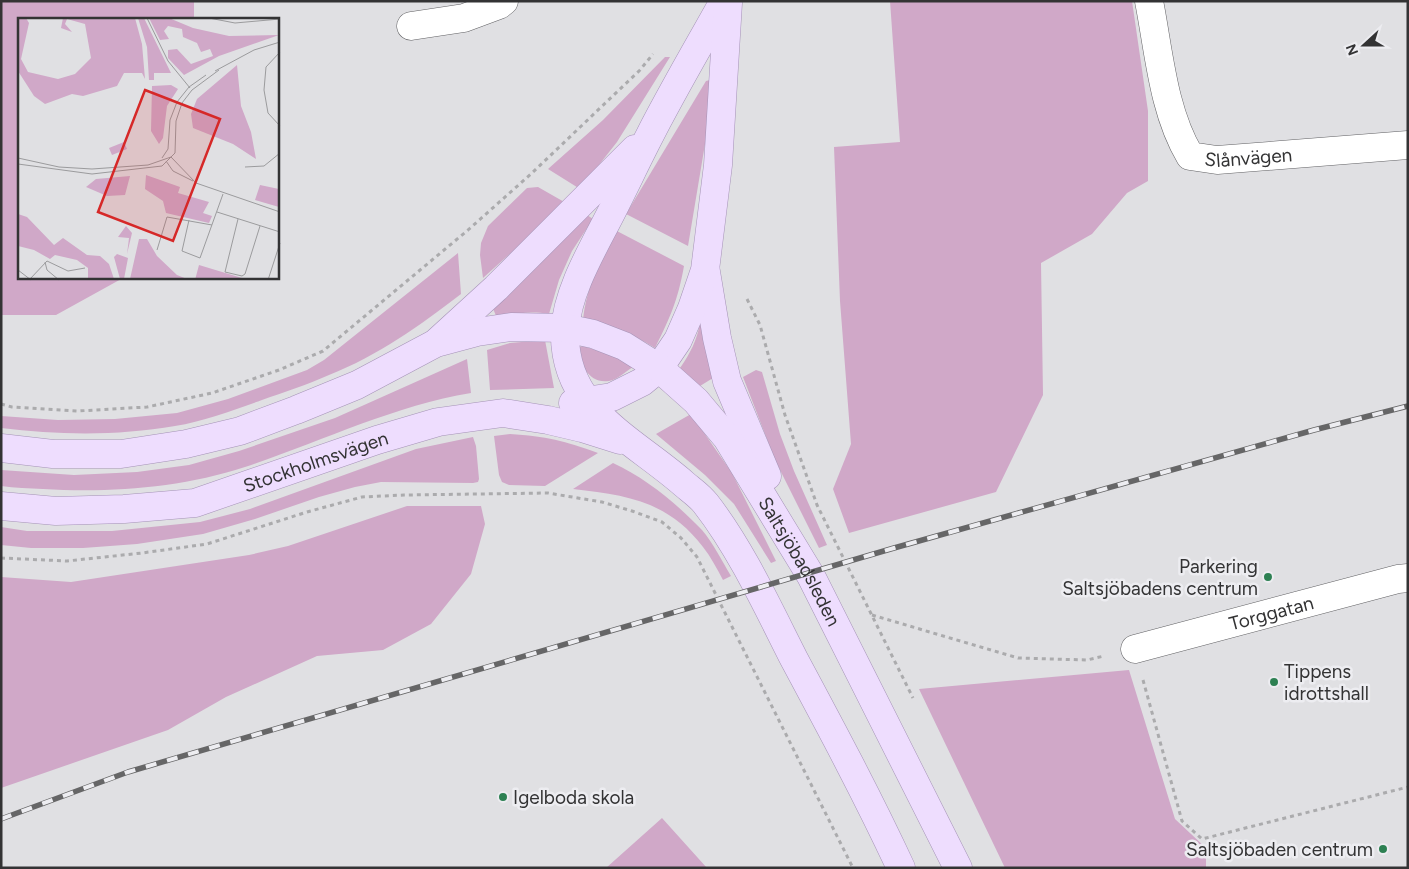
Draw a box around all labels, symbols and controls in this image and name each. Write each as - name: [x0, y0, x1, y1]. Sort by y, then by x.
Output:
- inset map: [18, 18, 279, 279]
- north arrow: [1339, 20, 1389, 70]
- text: N: [1342, 41, 1362, 58]
- street label: Slånvägen: [1203, 143, 1293, 172]
- street label: Stockholmsvägen: [240, 426, 391, 497]
- street label: Saltsjöbadsleden: [754, 492, 846, 630]
- place label: Parkering Saltsjöbadens centrum: [1062, 555, 1258, 600]
- marker: Parkering Saltsjöbadens centrum: [1262, 571, 1274, 583]
- street label: Torggatan: [1227, 591, 1316, 635]
- place label: Tippens idrottshall: [1284, 660, 1369, 705]
- marker: Tippens idrottshall: [1268, 676, 1280, 688]
- place label: Igelboda skola: [513, 786, 634, 809]
- marker: Igelboda skola: [497, 791, 509, 803]
- place label: Saltsjöbaden centrum: [1186, 838, 1373, 861]
- marker: Saltsjöbaden centrum: [1377, 843, 1389, 855]

